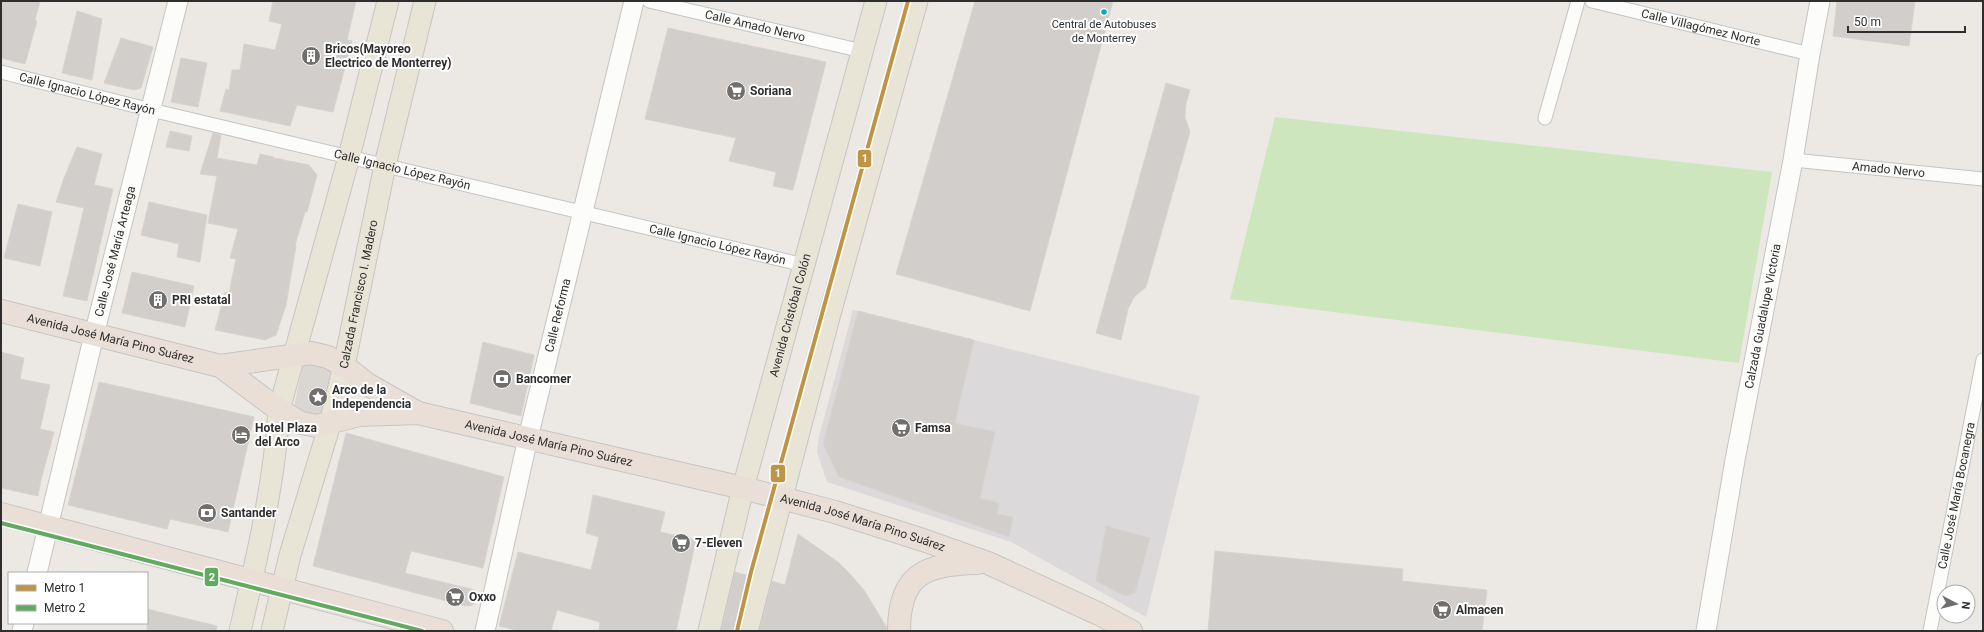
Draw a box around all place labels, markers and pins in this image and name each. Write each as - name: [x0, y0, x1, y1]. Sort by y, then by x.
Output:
- marker: Central de Autobuses de Monterrey: [1099, 7, 1109, 17]
- place label: Central de Autobuses de Monterrey: [1052, 18, 1157, 45]
- place label: Bricos(Mayoreo Electrico de Monterrey): [325, 42, 451, 70]
- building icon: Bricos(Mayoreo Electrico de Monterrey): [300, 45, 322, 67]
- supermarket icon: Soriana: [725, 80, 747, 102]
- place label: Soriana: [750, 84, 792, 98]
- building icon: PRI estatal: [147, 289, 169, 311]
- place label: PRI estatal: [172, 293, 231, 307]
- bank icon: Bancomer: [491, 368, 513, 390]
- place label: Bancomer: [516, 372, 572, 386]
- place label: Arco de la Independencia: [332, 383, 412, 411]
- place icon: Arco de la Independencia: [307, 386, 329, 408]
- supermarket icon: Famsa: [890, 417, 912, 439]
- place label: Hotel Plaza del Arco: [255, 421, 317, 449]
- place label: Famsa: [915, 421, 951, 435]
- hotel icon: Hotel Plaza del Arco: [230, 424, 252, 446]
- bank icon: Santander: [196, 502, 218, 524]
- place label: Santander: [221, 506, 277, 520]
- supermarket icon: 7-Eleven: [670, 532, 692, 554]
- place label: 7-Eleven: [695, 536, 742, 550]
- supermarket icon: Oxxo: [444, 586, 466, 608]
- place label: Oxxo: [469, 590, 496, 604]
- supermarket icon: Almacen: [1431, 599, 1453, 621]
- place label: Almacen: [1456, 603, 1504, 617]

